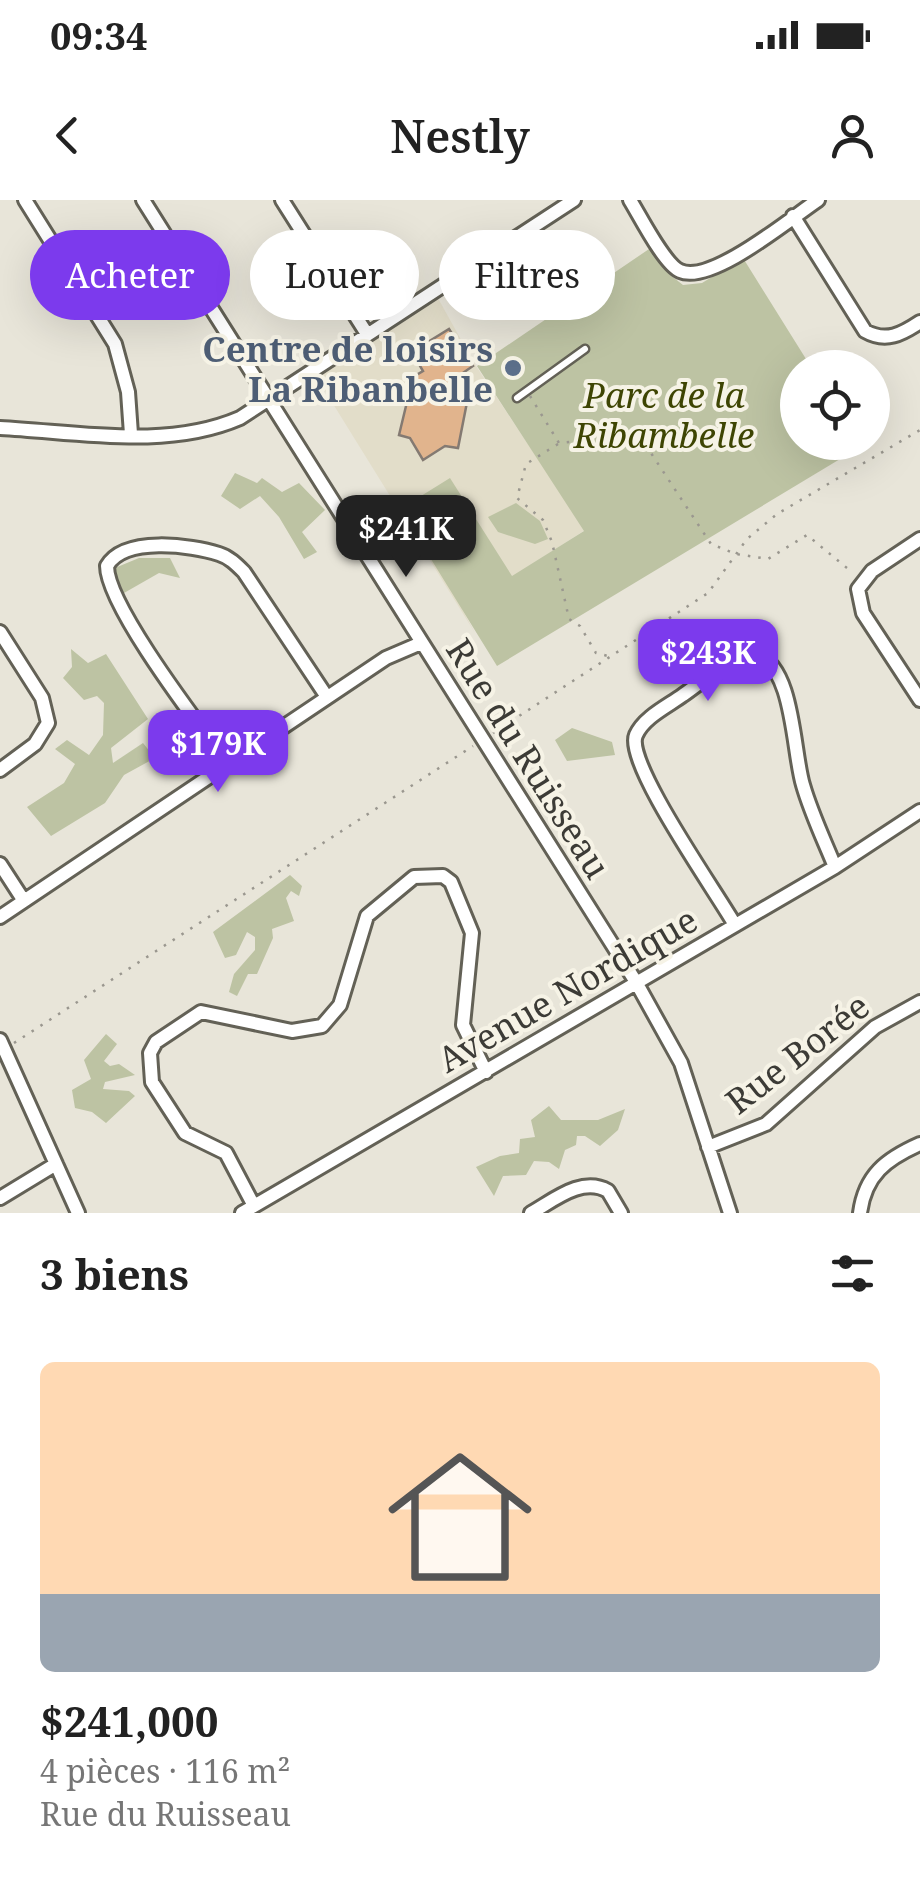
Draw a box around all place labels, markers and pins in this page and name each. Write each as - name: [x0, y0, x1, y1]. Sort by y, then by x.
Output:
- place label: Centre de loisirs La Ribanbelle: [202, 325, 493, 412]
- marker: Centre de loisirs La Ribanbelle: [502, 357, 524, 379]
- pin: $241K: [336, 495, 476, 580]
- pin: $243K: [638, 619, 778, 704]
- pin: $179K: [148, 710, 288, 795]

